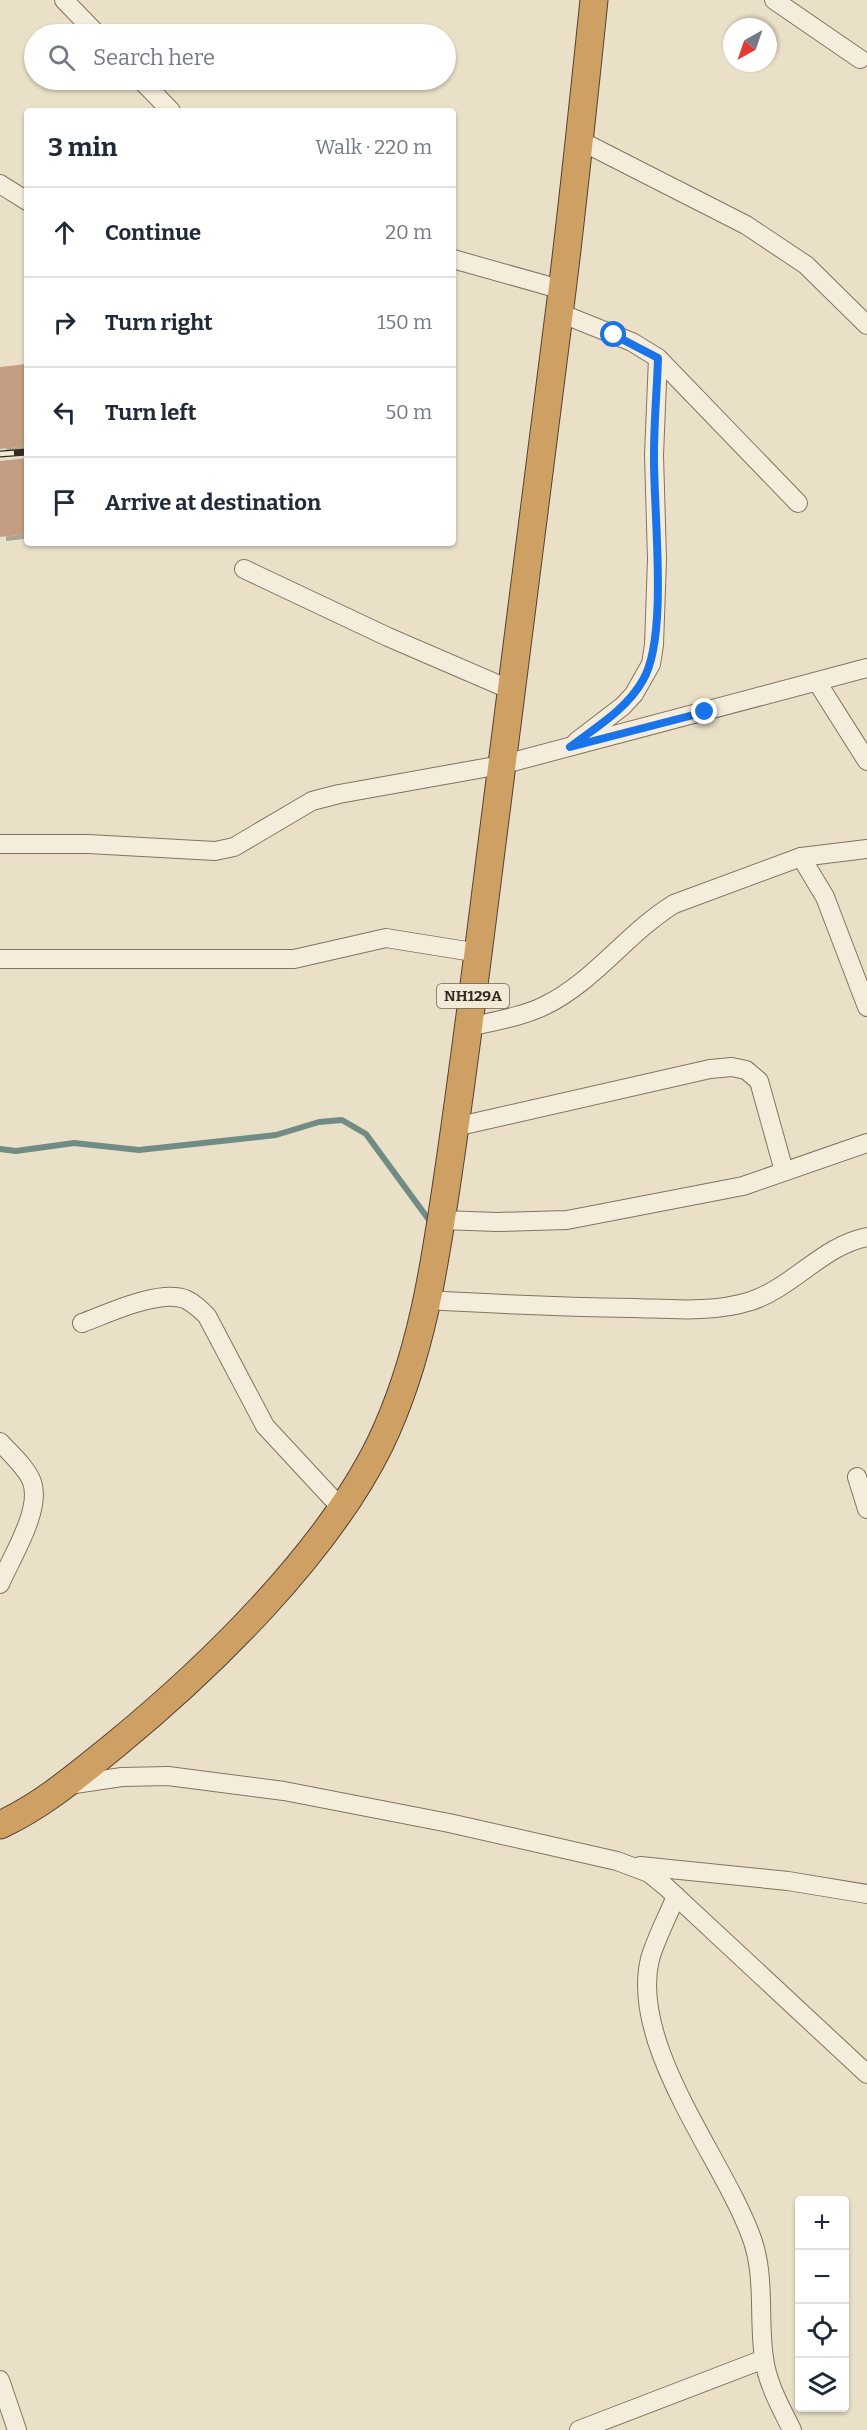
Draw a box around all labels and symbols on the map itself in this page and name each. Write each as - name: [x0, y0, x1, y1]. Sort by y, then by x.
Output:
- north arrow: [723, 18, 777, 72]
- route start: [600, 321, 626, 347]
- route end: [691, 698, 717, 724]
- road number: NH129A: [437, 984, 509, 1008]

